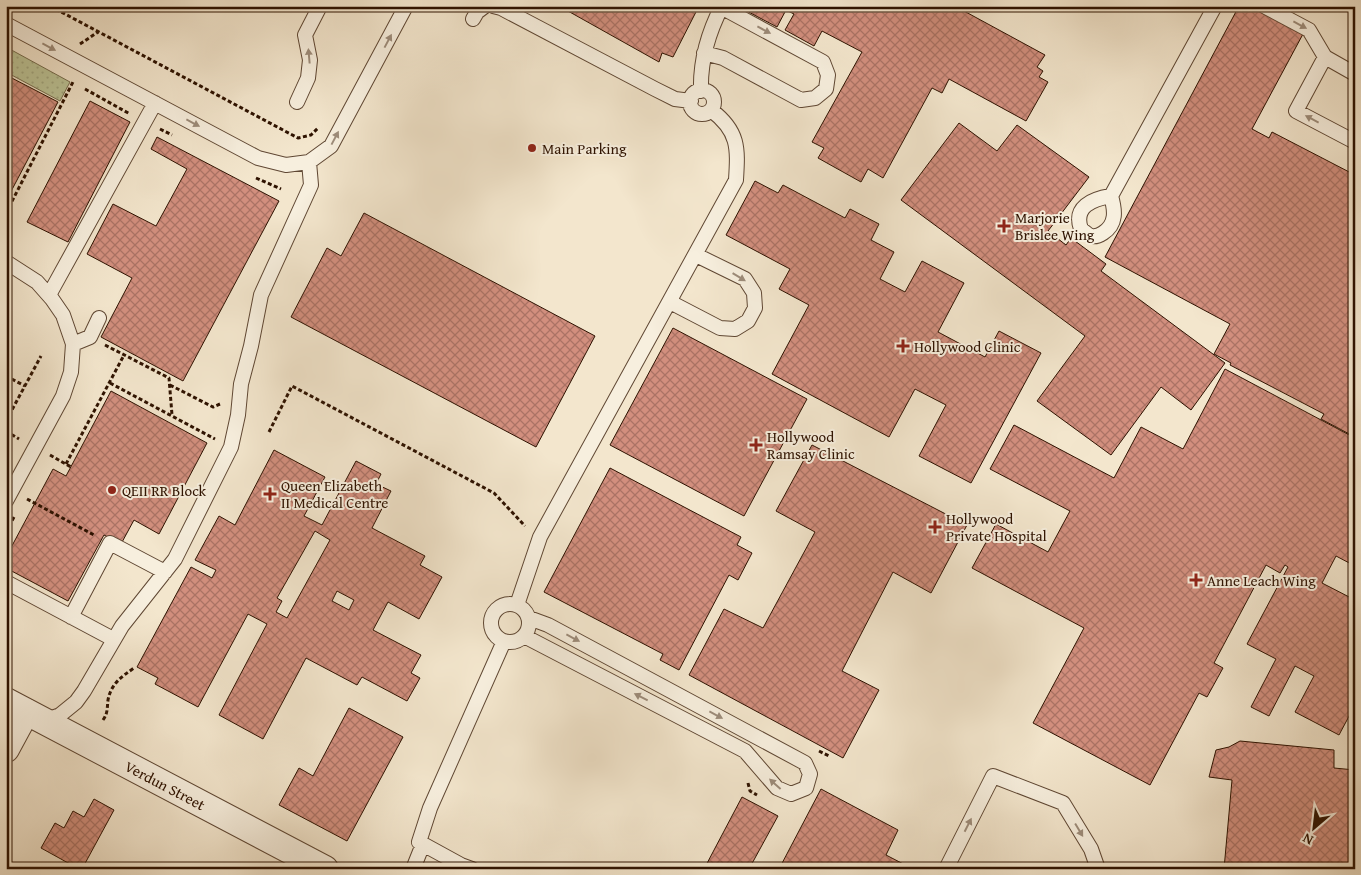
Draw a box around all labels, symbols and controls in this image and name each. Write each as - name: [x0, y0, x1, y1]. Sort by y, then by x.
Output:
- one-way arrow: [1293, 21, 1307, 30]
- one-way arrow: [757, 26, 771, 34]
- one-way arrow: [384, 33, 392, 48]
- one-way arrow: [42, 43, 57, 51]
- one-way arrow: [305, 47, 313, 63]
- one-way arrow: [1304, 115, 1319, 123]
- one-way arrow: [186, 119, 199, 128]
- one-way arrow: [331, 131, 340, 145]
- place label: Main Parking: [542, 138, 627, 159]
- marker: Main Parking: [526, 142, 538, 154]
- place label: Marjorie Brislee Wing: [1015, 207, 1095, 245]
- marker: Marjorie Brislee Wing: [997, 219, 1011, 233]
- one-way arrow: [733, 273, 746, 282]
- place label: Hollywood Clinic: [914, 336, 1021, 357]
- marker: Hollywood Clinic: [896, 339, 910, 353]
- place label: Hollywood Ramsay Clinic: [767, 426, 855, 464]
- marker: Hollywood Ramsay Clinic: [749, 438, 763, 452]
- place label: Queen Elizabeth II Medical Centre: [281, 475, 388, 513]
- place label: QEII RR Block: [122, 480, 207, 501]
- marker: QEII RR Block: [106, 484, 118, 496]
- marker: Queen Elizabeth II Medical Centre: [263, 487, 277, 501]
- place label: Hollywood Private Hospital: [946, 508, 1047, 546]
- marker: Hollywood Private Hospital: [928, 520, 942, 534]
- place label: Anne Leach Wing: [1207, 570, 1316, 591]
- marker: Anne Leach Wing: [1189, 573, 1203, 587]
- one-way arrow: [566, 634, 580, 643]
- one-way arrow: [633, 693, 648, 701]
- one-way arrow: [709, 711, 723, 719]
- street label: Verdun Street: [121, 755, 210, 815]
- one-way arrow: [768, 779, 781, 790]
- north arrow: [1288, 802, 1338, 852]
- one-way arrow: [964, 818, 972, 832]
- one-way arrow: [1075, 823, 1084, 836]
- text: N: [1299, 828, 1317, 851]

